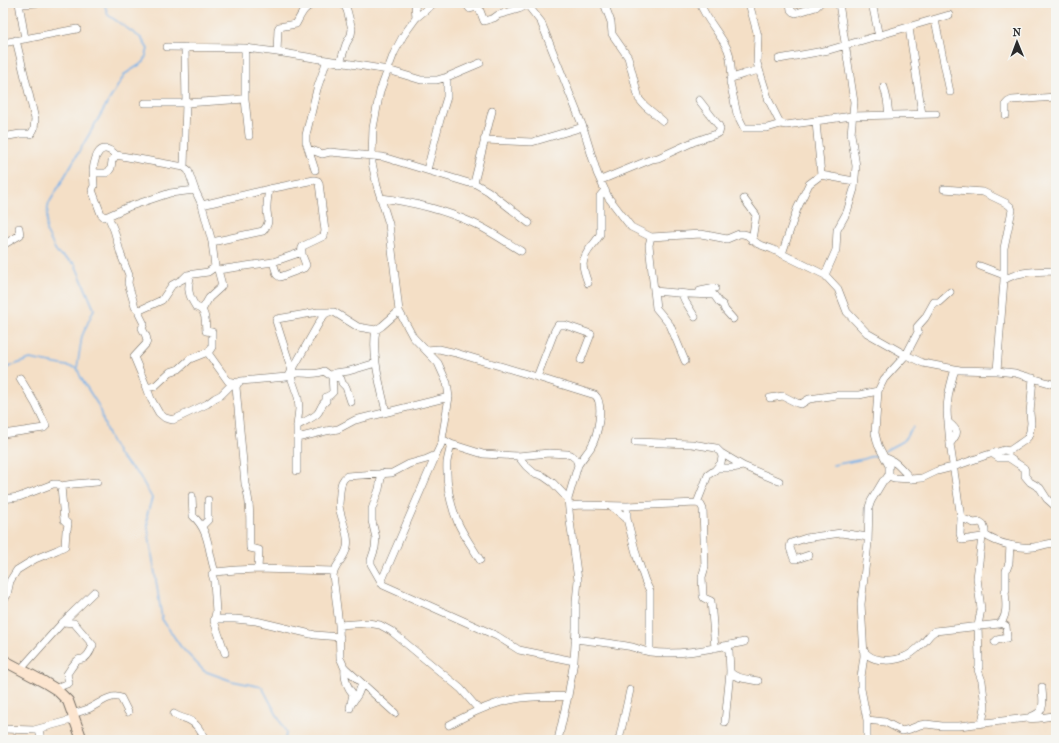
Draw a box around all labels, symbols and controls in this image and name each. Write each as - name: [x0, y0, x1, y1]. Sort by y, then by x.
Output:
- north arrow: [997, 22, 1037, 62]
- text: N: [1013, 26, 1022, 39]

